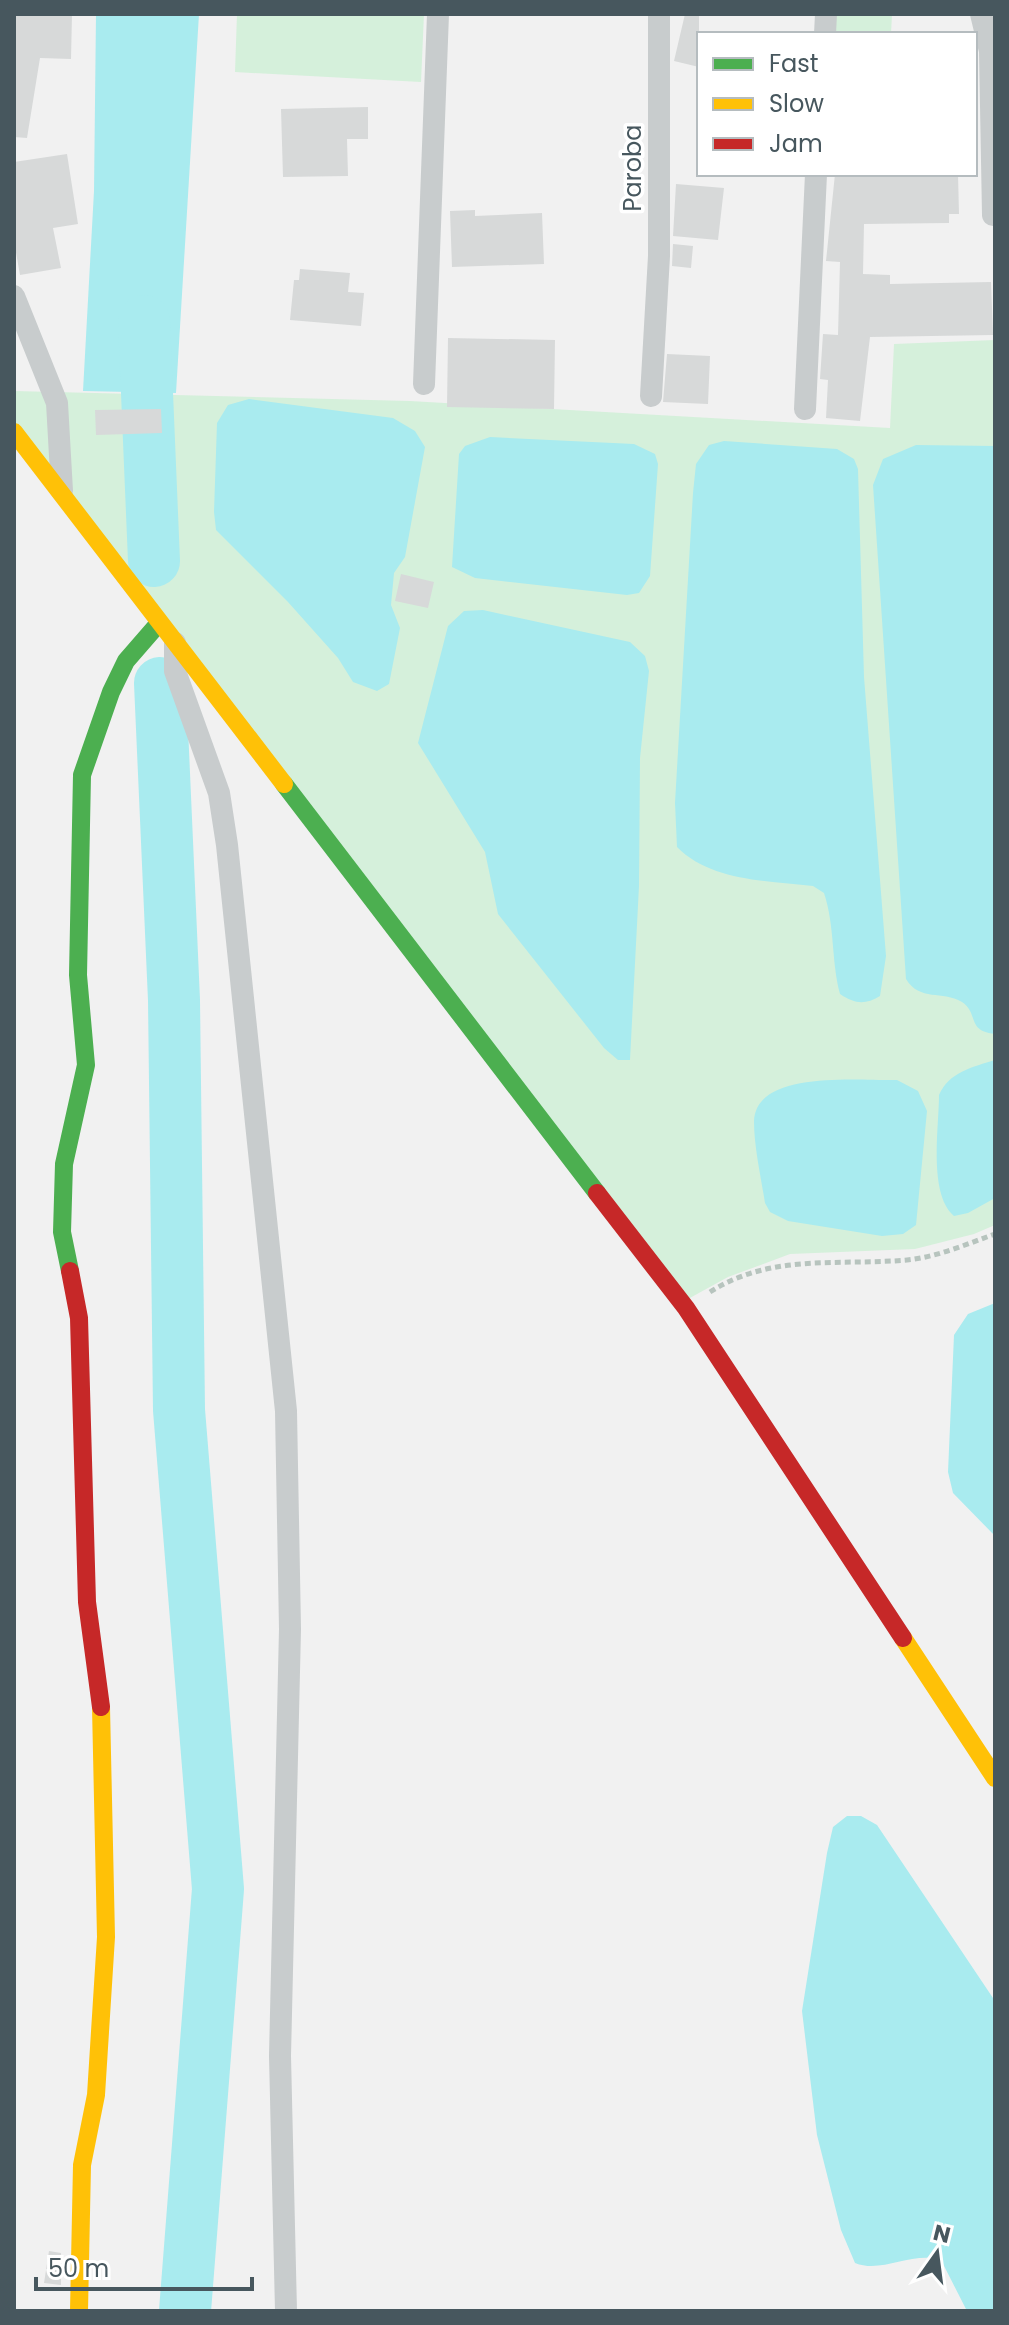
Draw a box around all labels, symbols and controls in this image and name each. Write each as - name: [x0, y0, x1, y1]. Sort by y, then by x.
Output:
- legend: [697, 32, 977, 176]
- text: Fast: [769, 47, 819, 80]
- text: Slow: [769, 87, 824, 120]
- street label: Paroba: [616, 125, 649, 211]
- text: Jam: [769, 127, 823, 160]
- north arrow: [897, 2213, 977, 2293]
- text: N: [930, 2217, 953, 2251]
- scale bar: [36, 2241, 252, 2291]
- text: 50 m: [48, 2252, 109, 2285]

